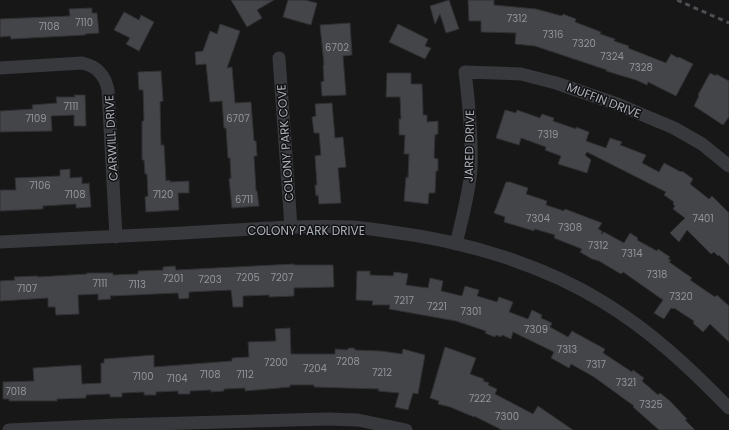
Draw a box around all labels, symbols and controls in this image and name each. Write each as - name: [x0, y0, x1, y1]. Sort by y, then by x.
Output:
- house number: 7312: [507, 11, 527, 26]
- house number: 7110: [75, 15, 93, 30]
- house number: 7108: [38, 19, 60, 34]
- house number: 7316: [543, 27, 563, 42]
- house number: 7320: [572, 36, 596, 51]
- house number: 6702: [325, 40, 349, 55]
- house number: 7324: [600, 49, 624, 64]
- house number: 7328: [629, 60, 653, 75]
- street label: MUFFIN DRIVE: [564, 78, 644, 122]
- street label: COLONY PARK COVE: [272, 84, 298, 202]
- street label: CARWILL DRIVE: [100, 95, 122, 181]
- house number: 7111: [63, 99, 79, 114]
- street label: JARED DRIVE: [460, 110, 478, 182]
- house number: 7109: [25, 111, 47, 126]
- house number: 6707: [226, 111, 250, 126]
- house number: 7319: [538, 127, 558, 142]
- house number: 7106: [29, 178, 51, 193]
- house number: 7108: [64, 187, 86, 202]
- house number: 7120: [153, 187, 173, 202]
- house number: 6711: [235, 192, 253, 207]
- house number: 7304: [526, 211, 550, 226]
- house number: 7401: [692, 211, 714, 226]
- house number: 7308: [558, 220, 582, 235]
- street label: COLONY PARK DRIVE: [247, 222, 365, 239]
- house number: 7312: [588, 238, 608, 253]
- house number: 7314: [622, 246, 642, 261]
- house number: 7318: [647, 267, 667, 282]
- house number: 7205: [236, 270, 260, 285]
- house number: 7207: [271, 270, 294, 285]
- house number: 7201: [163, 271, 183, 286]
- house number: 7203: [198, 272, 222, 287]
- house number: 7111: [92, 276, 108, 291]
- house number: 7113: [128, 277, 146, 292]
- house number: 7107: [17, 281, 38, 296]
- house number: 7320: [669, 289, 693, 304]
- house number: 7217: [394, 293, 414, 308]
- house number: 7221: [427, 299, 447, 314]
- house number: 7301: [461, 304, 481, 319]
- house number: 7309: [524, 322, 548, 337]
- house number: 7313: [557, 342, 577, 357]
- house number: 7208: [336, 354, 360, 369]
- house number: 7200: [264, 355, 288, 370]
- house number: 7317: [586, 357, 607, 372]
- house number: 7204: [303, 361, 327, 376]
- house number: 7212: [372, 365, 392, 380]
- house number: 7108: [199, 367, 221, 382]
- house number: 7112: [236, 367, 254, 382]
- house number: 7100: [132, 369, 154, 384]
- house number: 7104: [166, 371, 188, 386]
- house number: 7321: [616, 375, 636, 390]
- house number: 7018: [5, 384, 27, 399]
- house number: 7222: [469, 391, 492, 406]
- house number: 7325: [639, 397, 663, 412]
- house number: 7300: [495, 409, 519, 424]

